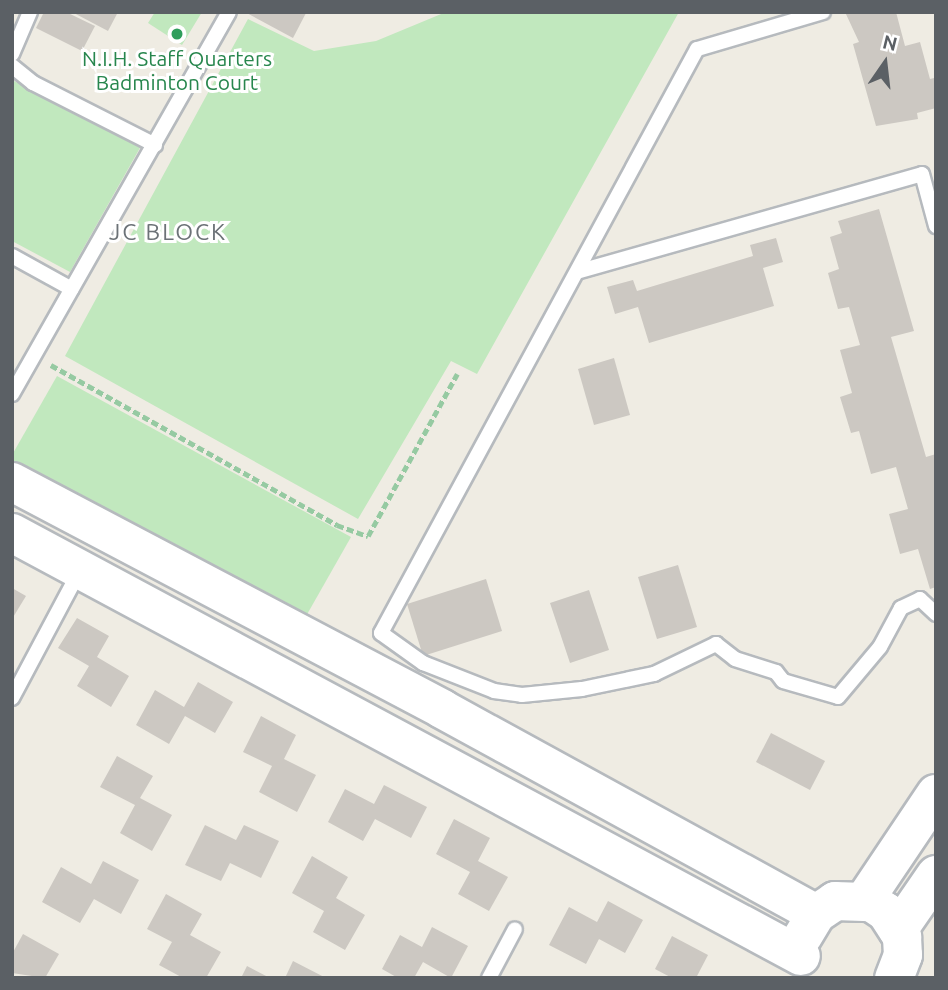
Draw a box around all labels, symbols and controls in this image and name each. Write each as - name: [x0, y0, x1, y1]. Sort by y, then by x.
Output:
- marker: N.I.H. Staff Quarters Badminton Court: [169, 26, 185, 42]
- north arrow: [850, 28, 920, 98]
- text: N: [881, 30, 900, 55]
- place label: N.I.H. Staff Quarters Badminton Court: [82, 45, 272, 95]
- district label: JC BLOCK: [110, 218, 226, 246]

